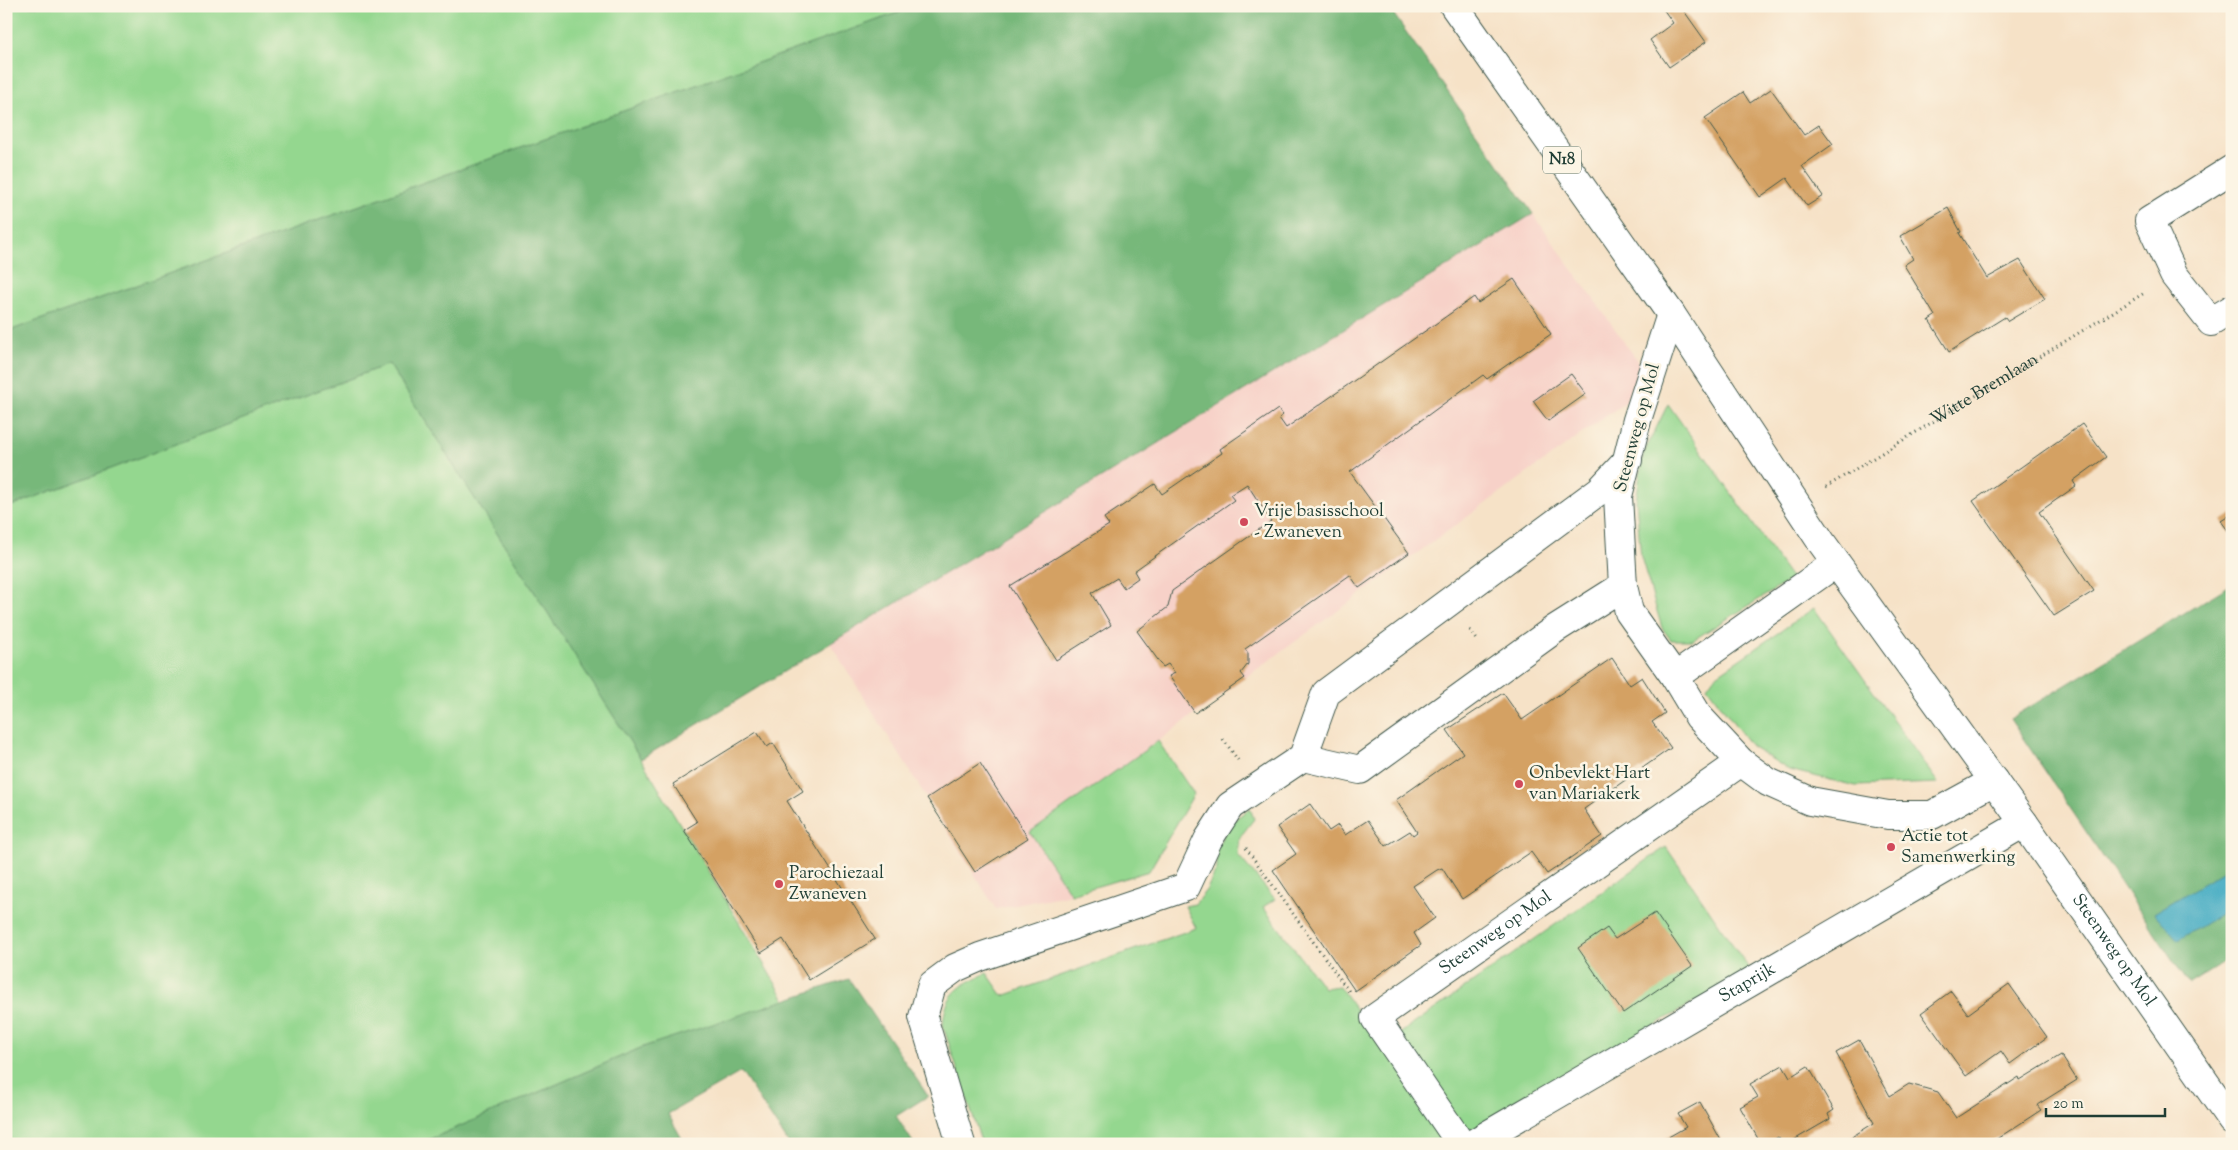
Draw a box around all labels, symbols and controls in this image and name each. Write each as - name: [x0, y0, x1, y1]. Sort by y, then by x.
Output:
- road number: N18: [1543, 146, 1581, 174]
- street label: Witte Bremlaan: [1926, 347, 2044, 433]
- street label: Steenweg op Mol: [1608, 361, 1668, 495]
- place label: Vrije basisschool - Zwaneven: [1254, 499, 1384, 546]
- marker: Vrije basisschool - Zwaneven: [1238, 516, 1250, 528]
- place label: Onbevlekt Hart van Mariakerk: [1529, 761, 1650, 808]
- marker: Onbevlekt Hart van Mariakerk: [1513, 778, 1525, 790]
- place label: Actie tot Samenwerking: [1901, 824, 2016, 871]
- marker: Actie tot Samenwerking: [1885, 841, 1897, 853]
- place label: Parochiezaal Zwaneven: [789, 861, 884, 908]
- marker: Parochiezaal Zwaneven: [773, 878, 785, 890]
- street label: Steenweg op Mol: [1434, 885, 1558, 982]
- street label: Steenweg op Mol: [2065, 889, 2162, 1012]
- street label: Staprijk: [1715, 957, 1781, 1010]
- scale bar: [2046, 1085, 2164, 1117]
- text: 20 m: [2053, 1094, 2084, 1115]

